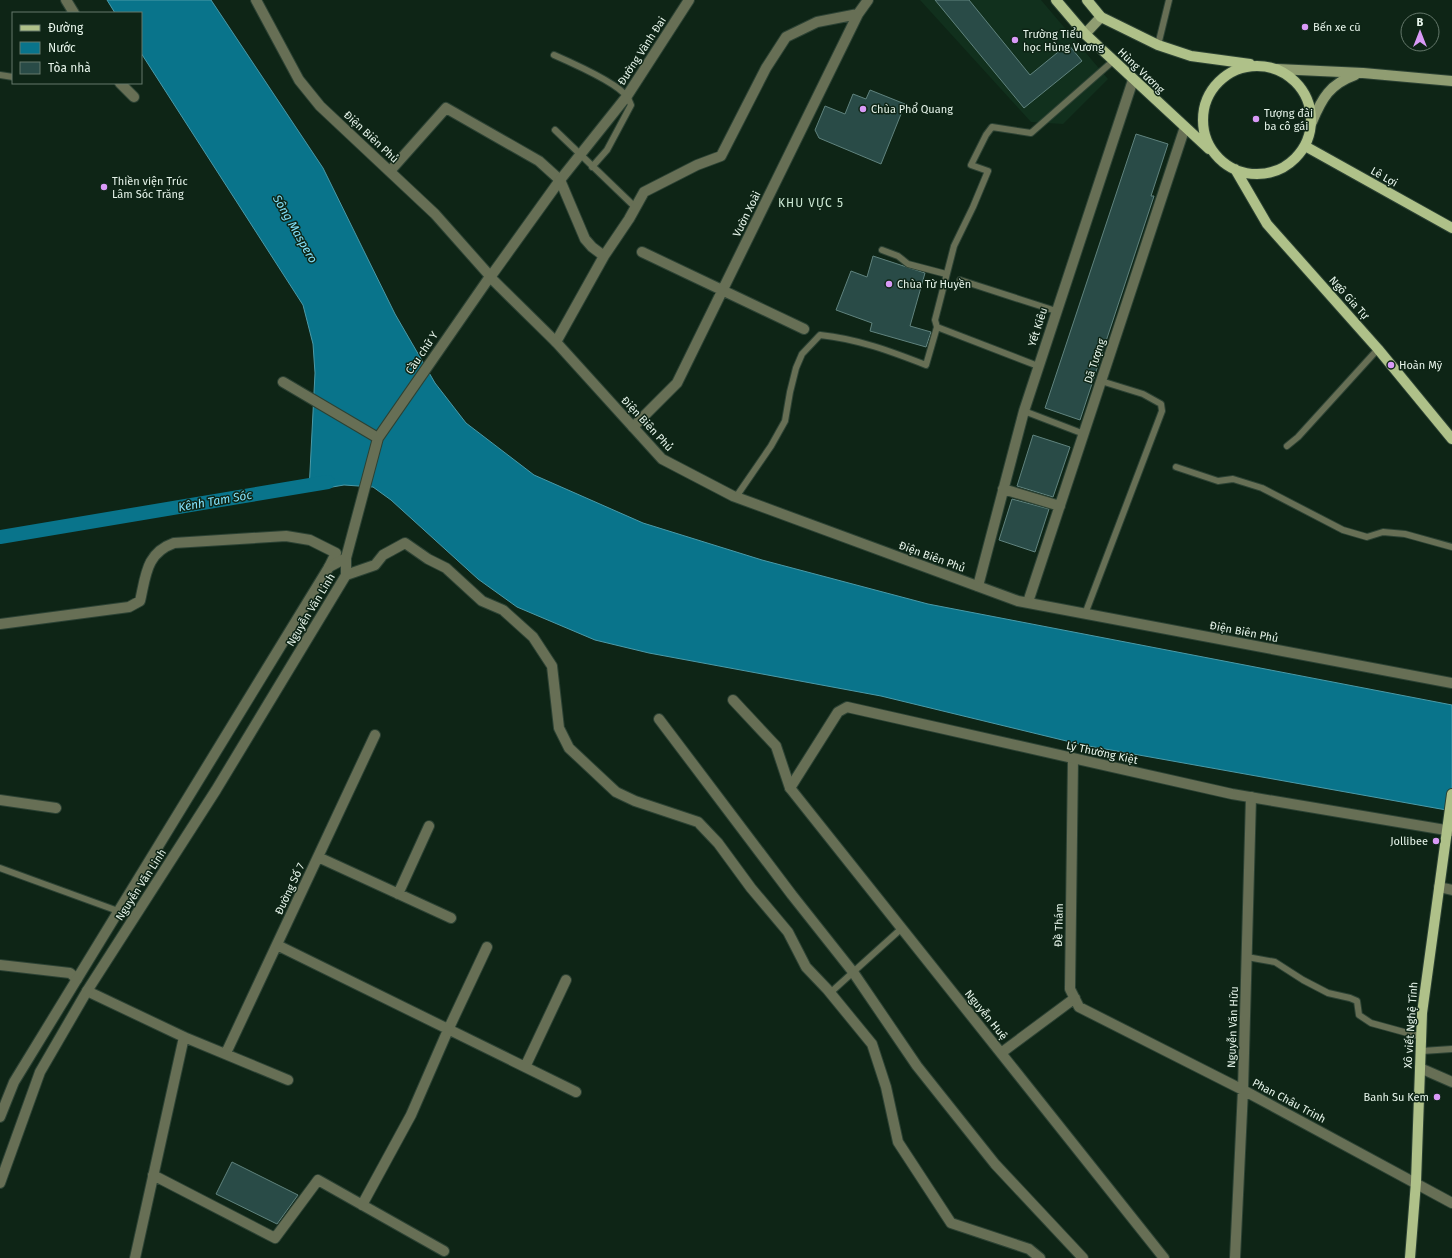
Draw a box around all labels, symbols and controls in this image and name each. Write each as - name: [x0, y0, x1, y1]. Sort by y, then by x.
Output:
- legend: [12, 12, 142, 84]
- north arrow: [1400, 12, 1440, 52]
- street label: Đường Vành Đai: [615, 14, 669, 88]
- text: B: [1417, 16, 1424, 29]
- text: Đường: [48, 21, 84, 35]
- place label: Bến xe cũ: [1313, 21, 1361, 34]
- marker: Bến xe cũ: [1300, 22, 1310, 32]
- place label: Trường Tiểu học Hùng Vương: [1023, 27, 1104, 54]
- marker: Trường Tiểu học Hùng Vương: [1010, 35, 1020, 45]
- text: Nước: [48, 41, 76, 55]
- street label: Hùng Vương: [1115, 45, 1167, 97]
- text: Tòa nhà: [48, 61, 91, 75]
- place label: Chùa Phổ Quang: [871, 102, 953, 116]
- marker: Chùa Phổ Quang: [858, 104, 868, 114]
- place label: Tượng đài ba cô gái: [1264, 107, 1313, 133]
- street label: Điện Biên Phủ: [341, 108, 401, 166]
- marker: Tượng đài ba cô gái: [1251, 114, 1261, 124]
- street label: Lê Lợi: [1368, 164, 1400, 190]
- place label: Thiền viện Trúc Lâm Sóc Trăng: [112, 175, 188, 201]
- marker: Thiền viện Trúc Lâm Sóc Trăng: [99, 182, 109, 192]
- street label: Vườn Xoài: [730, 189, 764, 239]
- water label: Sông Maspero: [269, 192, 320, 266]
- district label: KHU VỰC 5: [778, 196, 844, 210]
- street label: Ngô Gia Tự: [1326, 274, 1372, 322]
- place label: Chùa Từ Huyền: [897, 278, 971, 291]
- marker: Chùa Từ Huyền: [884, 279, 894, 289]
- street label: Yết Kiêu: [1026, 306, 1050, 348]
- street label: Cầu chữ Y: [403, 329, 441, 377]
- street label: Dã Tượng: [1082, 337, 1108, 385]
- place label: Hoàn Mỹ: [1399, 359, 1443, 372]
- marker: Hoàn Mỹ: [1386, 360, 1396, 370]
- street label: Điện Biên Phủ: [618, 394, 676, 454]
- water label: Kênh Tam Sóc: [177, 488, 253, 514]
- street label: Điện Biên Phủ: [897, 539, 967, 575]
- street label: Nguyễn Văn Linh: [284, 571, 338, 649]
- street label: Điện Biên Phủ: [1208, 619, 1280, 645]
- street label: Lý Thường Kiệt: [1065, 739, 1139, 767]
- place label: Jollibee: [1390, 835, 1428, 848]
- marker: Jollibee: [1431, 836, 1441, 846]
- street label: Nguyễn Văn Linh: [113, 847, 169, 923]
- street label: Đường Số 7: [272, 861, 308, 917]
- street label: Đề Thám: [1052, 903, 1066, 947]
- street label: Xô viết Nghệ Tĩnh: [1401, 981, 1421, 1069]
- street label: Nguyễn Văn Hữu: [1225, 986, 1241, 1068]
- street label: Nguyễn Huệ: [962, 988, 1010, 1042]
- street label: Phan Châu Trinh: [1250, 1076, 1328, 1126]
- place label: Banh Su Kem: [1363, 1091, 1429, 1104]
- marker: Banh Su Kem: [1432, 1092, 1442, 1102]

